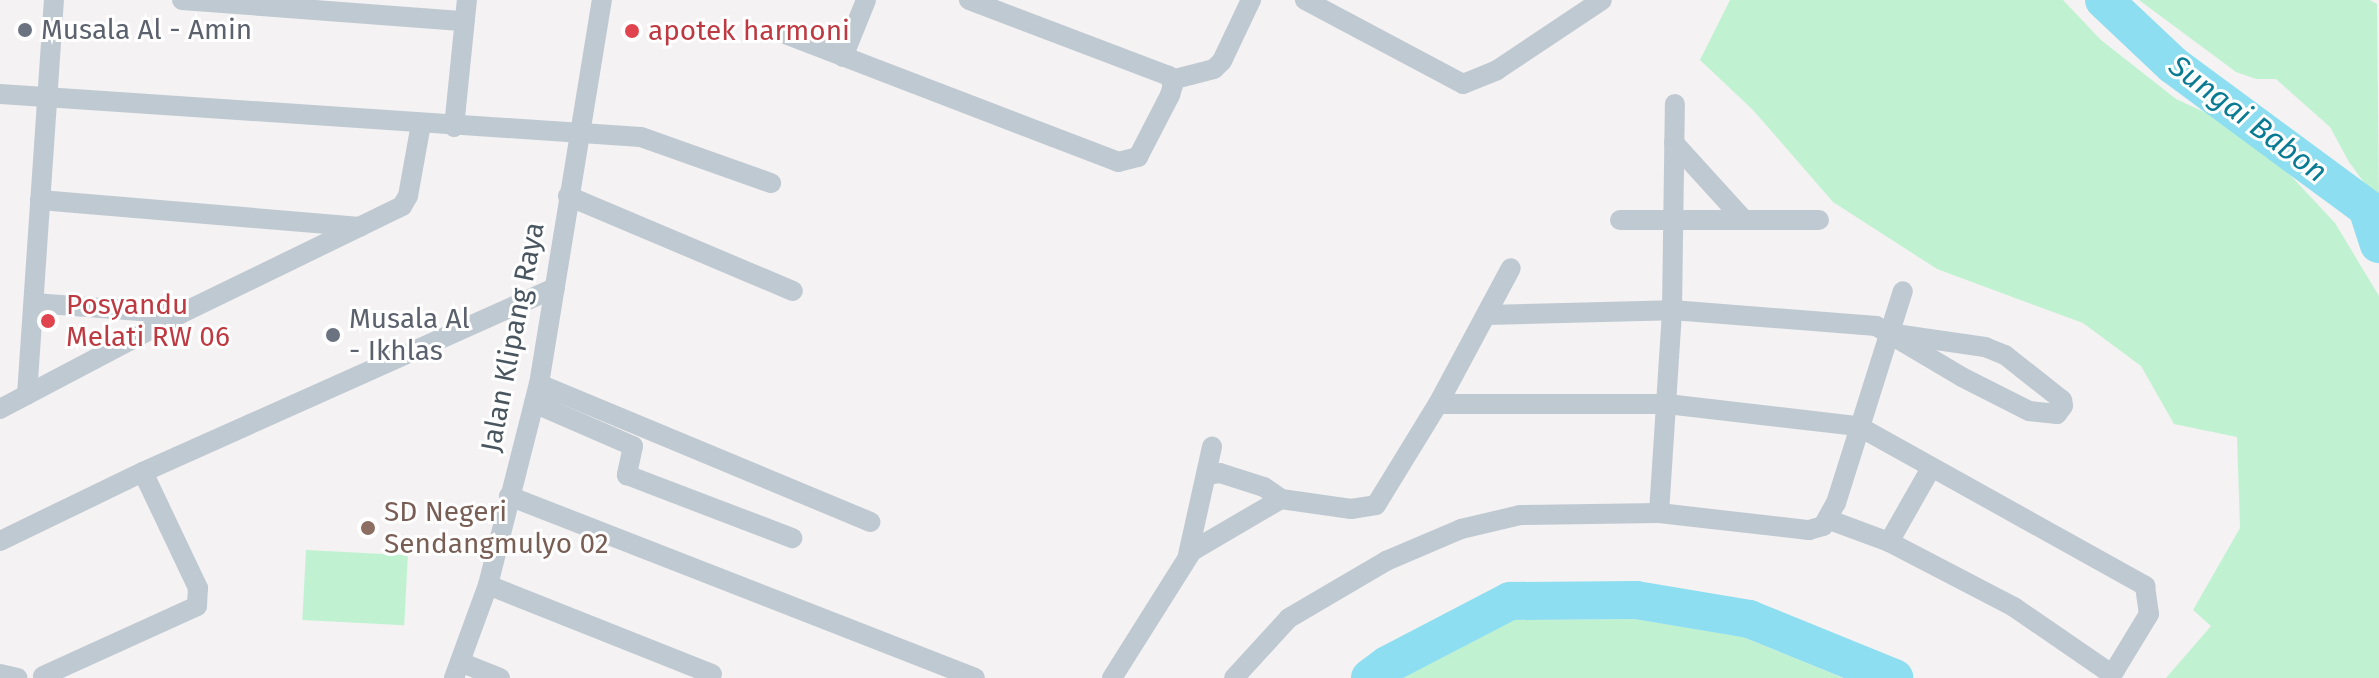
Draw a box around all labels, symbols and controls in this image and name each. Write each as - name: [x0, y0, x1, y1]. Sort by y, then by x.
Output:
- place label: Musala Al - Amin: [41, 13, 252, 47]
- place label: apotek harmoni: [648, 14, 850, 48]
- marker: Musala Al - Amin: [16, 21, 34, 39]
- marker: apotek harmoni: [623, 22, 641, 40]
- water label: Sungai Babon: [2162, 48, 2334, 190]
- street label: Jalan Klipang Raya: [474, 219, 552, 455]
- place label: Posyandu Melati RW 06: [66, 288, 230, 354]
- place label: Musala Al - Ikhlas: [349, 302, 470, 368]
- marker: Posyandu Melati RW 06: [37, 310, 59, 332]
- marker: Musala Al - Ikhlas: [324, 326, 342, 344]
- place label: SD Negeri Sendangmulyo 02: [384, 495, 609, 561]
- marker: SD Negeri Sendangmulyo 02: [359, 519, 377, 537]

